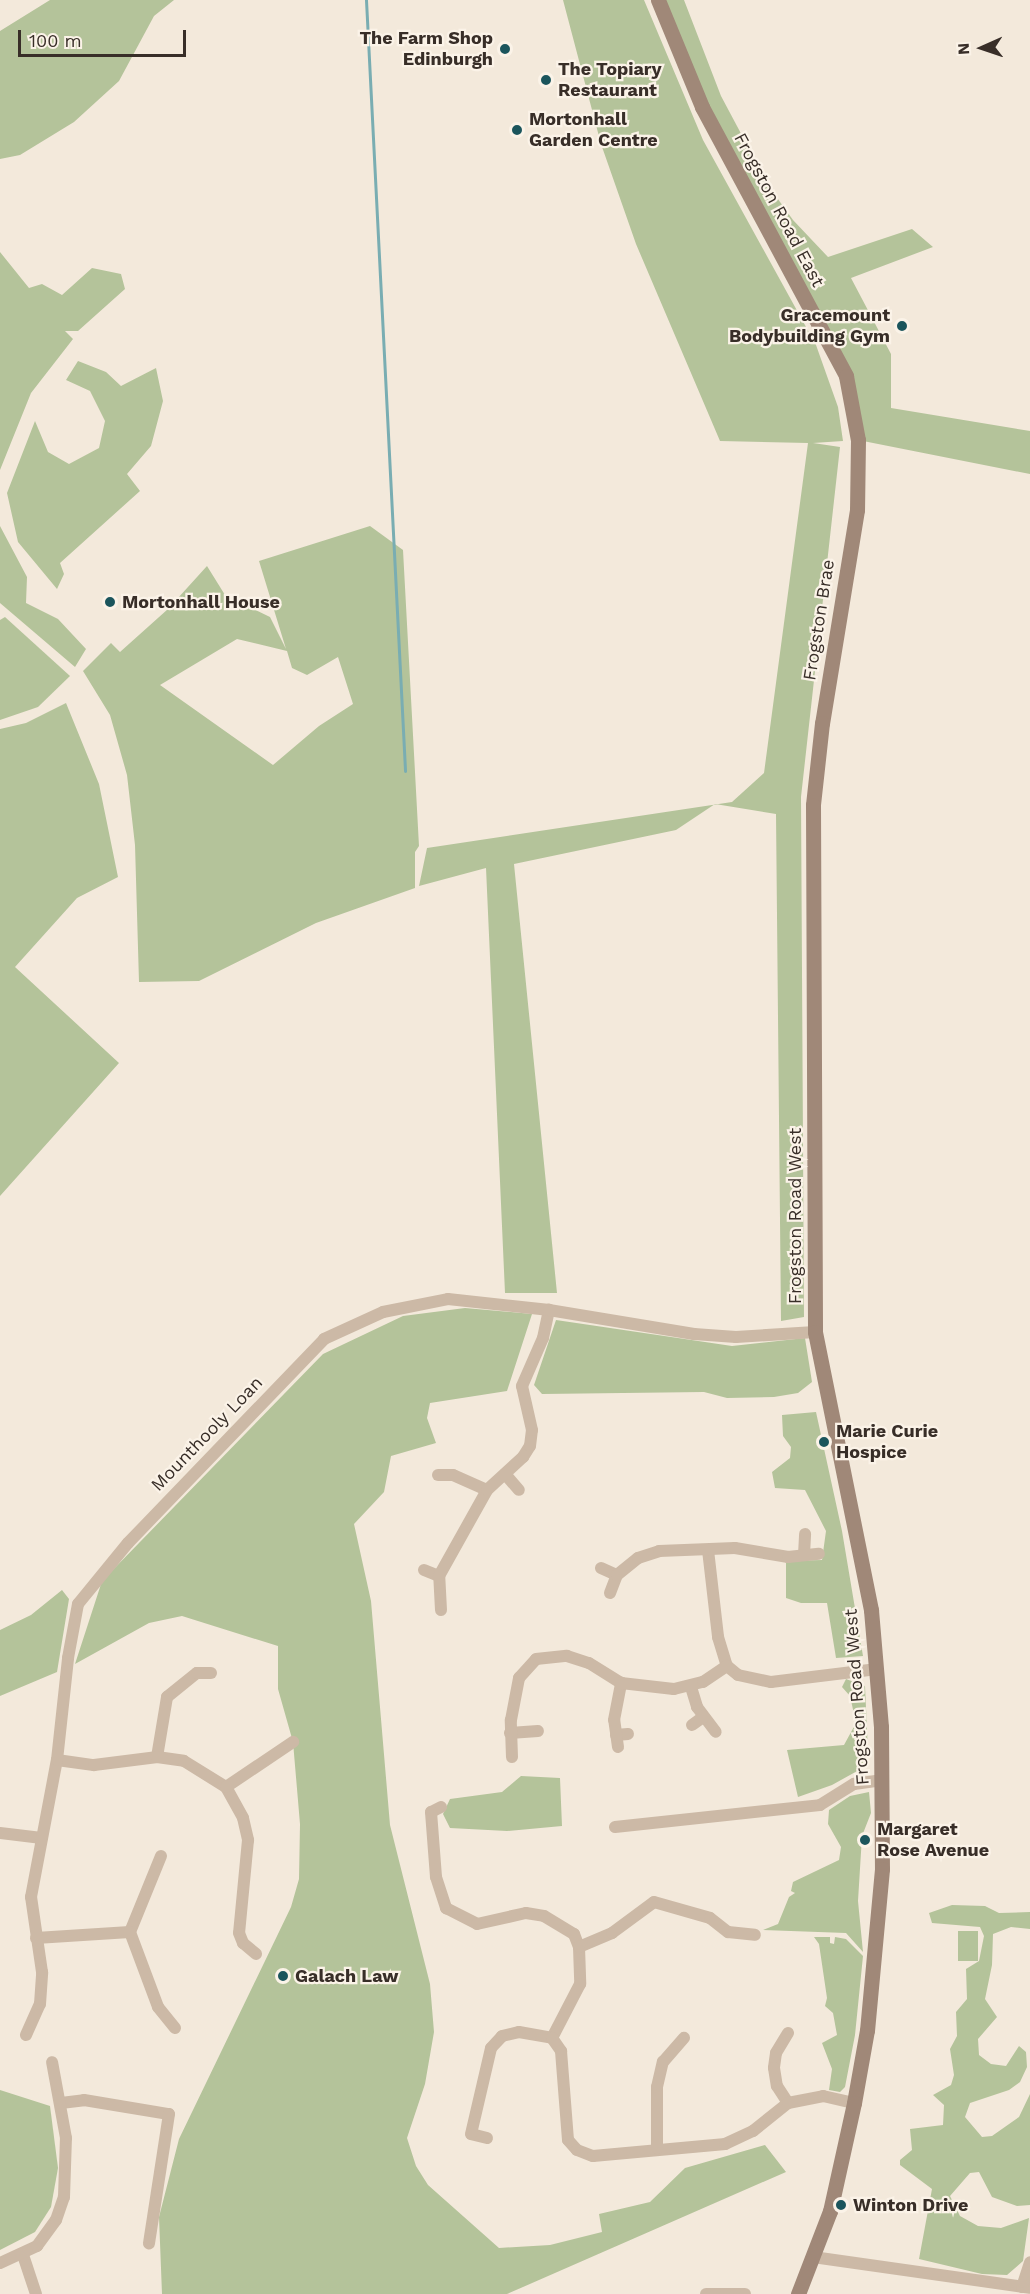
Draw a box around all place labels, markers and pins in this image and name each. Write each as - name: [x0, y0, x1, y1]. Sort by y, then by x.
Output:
- place label: The Farm Shop Edinburgh: [359, 28, 493, 70]
- marker: The Farm Shop Edinburgh: [498, 42, 512, 56]
- place label: The Topiary Restaurant: [558, 59, 662, 101]
- marker: The Topiary Restaurant: [539, 73, 553, 87]
- place label: Mortonhall Garden Centre: [529, 109, 658, 152]
- marker: Mortonhall Garden Centre: [510, 123, 524, 137]
- place label: Gracemount Bodybuilding Gym: [729, 305, 890, 348]
- marker: Gracemount Bodybuilding Gym: [895, 319, 909, 333]
- place label: Mortonhall House: [122, 591, 280, 613]
- marker: Mortonhall House: [103, 595, 117, 609]
- place label: Marie Curie Hospice: [836, 1421, 938, 1464]
- marker: Marie Curie Hospice: [817, 1435, 831, 1449]
- place label: Margaret Rose Avenue: [877, 1819, 990, 1862]
- marker: Margaret Rose Avenue: [858, 1833, 872, 1847]
- place label: Galach Law: [295, 1965, 398, 1987]
- marker: Galach Law: [276, 1969, 290, 1983]
- place label: Winton Drive: [853, 2194, 968, 2216]
- marker: Winton Drive: [834, 2198, 848, 2212]

